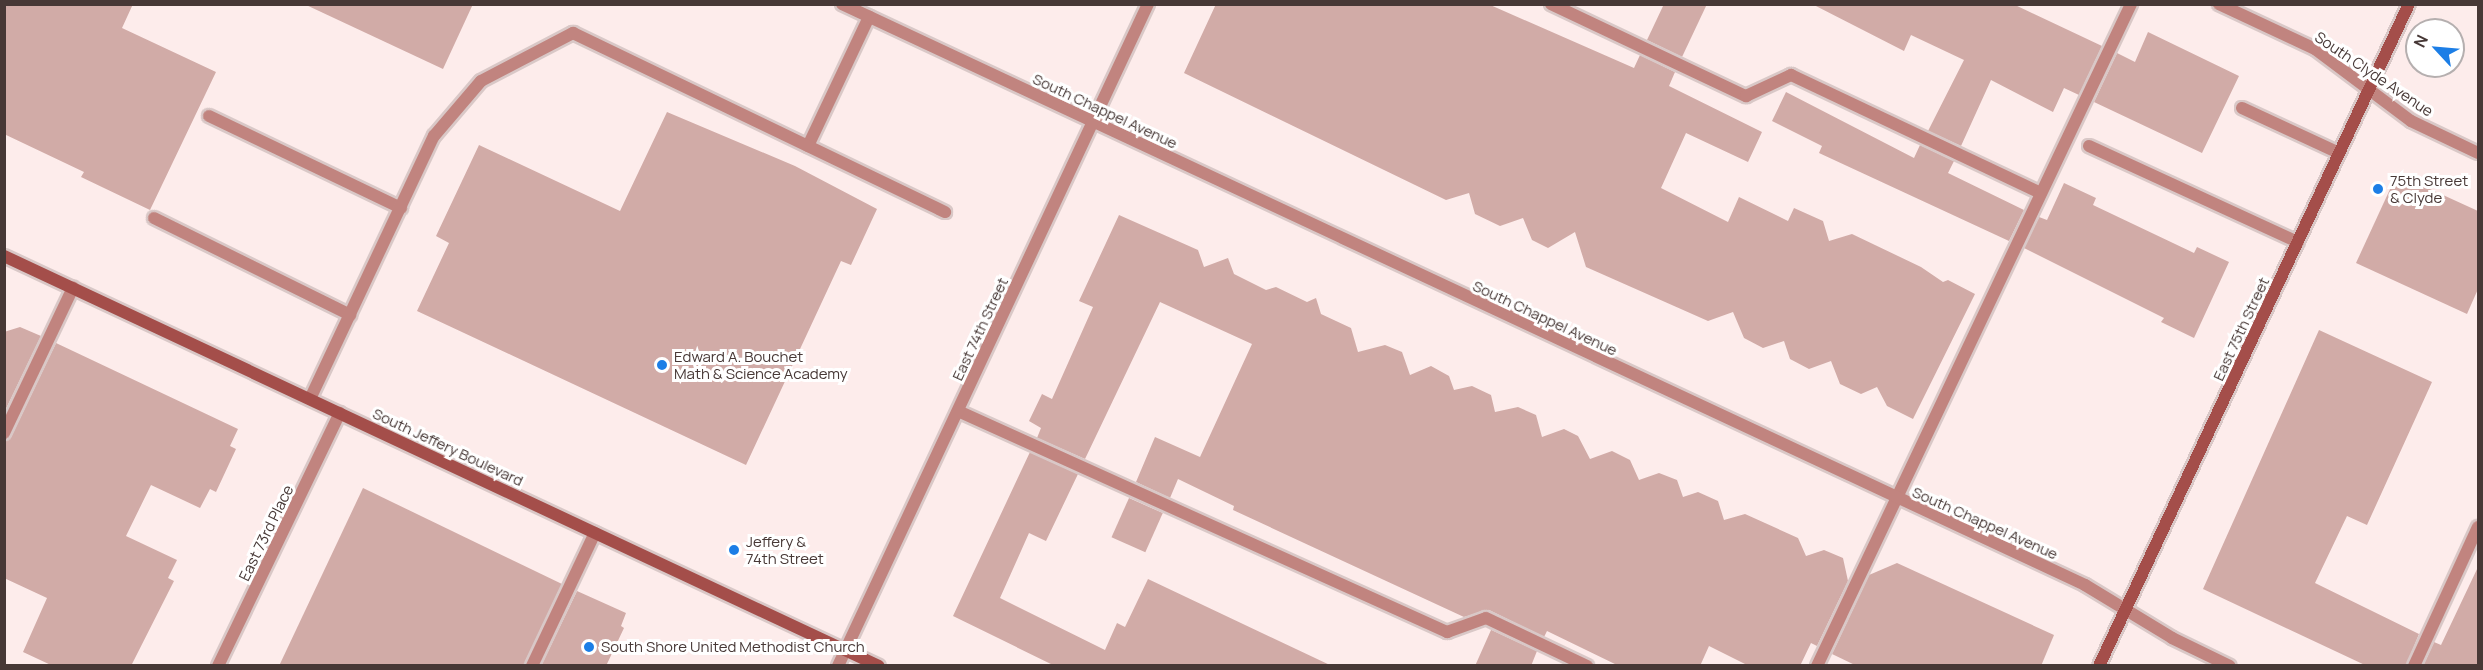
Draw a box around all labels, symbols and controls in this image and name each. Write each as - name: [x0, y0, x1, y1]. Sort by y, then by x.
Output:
- north arrow: [2405, 18, 2465, 78]
- street label: South Clyde Avenue: [2311, 28, 2437, 120]
- text: N: [2408, 31, 2433, 51]
- street label: South Chappel Avenue: [1030, 70, 1180, 152]
- place label: 75th Street & Clyde: [2390, 171, 2468, 206]
- marker: 75th Street & Clyde: [2371, 182, 2385, 196]
- street label: East 75th Street: [2209, 274, 2273, 384]
- street label: East 74th Street: [948, 275, 1012, 383]
- street label: South Chappel Avenue: [1470, 277, 1620, 359]
- place label: Edward A. Bouchet Math & Science Academy: [674, 347, 848, 382]
- marker: Edward A. Bouchet Math & Science Academy: [655, 358, 669, 372]
- street label: South Jeffery Boulevard: [370, 404, 526, 490]
- street label: East 73rd Place: [235, 482, 297, 584]
- street label: South Chappel Avenue: [1909, 483, 2061, 563]
- place label: Jeffery & 74th Street: [746, 532, 824, 567]
- marker: Jeffery & 74th Street: [727, 543, 741, 557]
- place label: South Shore United Methodist Church: [601, 638, 865, 656]
- marker: South Shore United Methodist Church: [582, 640, 596, 654]

